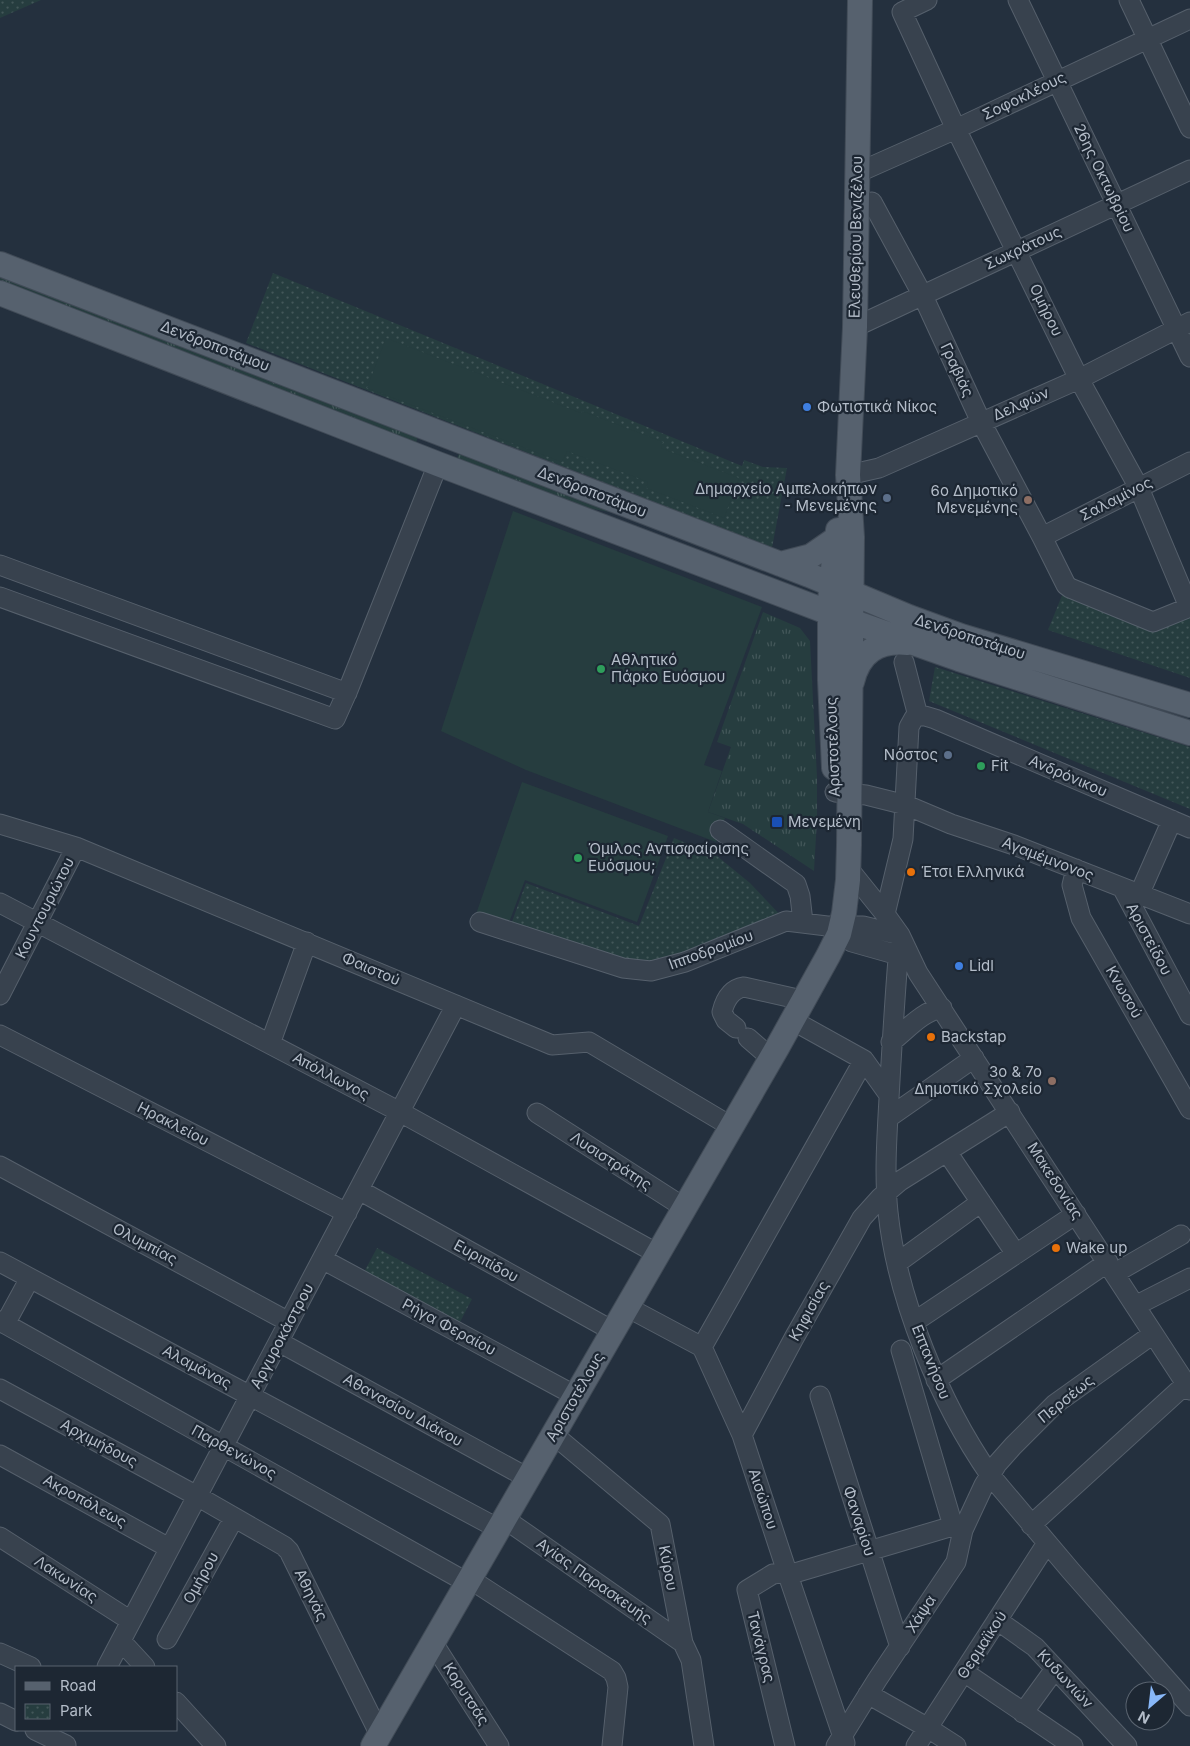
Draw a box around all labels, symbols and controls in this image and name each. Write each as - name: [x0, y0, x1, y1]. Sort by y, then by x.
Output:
- street label: Σοφοκλέους: [979, 67, 1069, 124]
- street label: 26ης Οκτωβρίου: [1070, 120, 1139, 235]
- street label: Ελευθερίου Βενιζέλου: [845, 156, 866, 318]
- street label: Σωκράτους: [981, 221, 1064, 274]
- street label: Ομήρου: [1026, 280, 1067, 339]
- street label: Δενδροποτάμου: [158, 316, 272, 375]
- street label: Γραβιάς: [937, 340, 978, 400]
- street label: Δελφών: [990, 383, 1052, 424]
- place label: Φωτιστικά Νίκος: [817, 397, 937, 416]
- marker: Φωτιστικά Νίκος: [801, 401, 813, 413]
- street label: Δενδροποτάμου: [535, 462, 649, 521]
- street label: Σαλαμίνος: [1076, 472, 1155, 525]
- place label: Δημαρχείο Αμπελοκήπων - Μενεμένης: [695, 479, 877, 515]
- place label: 6ο Δημοτικό Μενεμένης: [931, 481, 1018, 517]
- marker: Δημαρχείο Αμπελοκήπων - Μενεμένης: [881, 492, 893, 504]
- marker: 6ο Δημοτικό Μενεμένης: [1022, 494, 1034, 506]
- street label: Δενδροποτάμου: [912, 610, 1028, 663]
- place label: Αθλητικό Πάρκο Ευόσμου: [611, 650, 725, 686]
- marker: Αθλητικό Πάρκο Ευόσμου: [595, 663, 607, 675]
- street label: Αριστοτέλους: [821, 697, 844, 797]
- place label: Νόστος: [884, 745, 938, 764]
- marker: Νόστος: [942, 749, 954, 761]
- street label: Ανδρόνικου: [1026, 750, 1110, 801]
- place label: Fit: [991, 756, 1008, 775]
- marker: Fit: [975, 760, 987, 772]
- place label: Μενεμένη: [788, 812, 861, 831]
- marker: Μενεμένη: [770, 815, 784, 829]
- street label: Αγαμέμνονος: [1000, 832, 1097, 885]
- place label: Όμιλος Αντισφαίρισης Ευόσμου;: [588, 839, 749, 875]
- marker: Όμιλος Αντισφαίρισης Ευόσμου;: [572, 852, 584, 864]
- street label: Κουντουριώτου: [11, 854, 78, 962]
- place label: Έτσι Ελληνικά: [921, 862, 1024, 881]
- marker: Έτσι Ελληνικά: [905, 866, 917, 878]
- street label: Αριστείδου: [1122, 899, 1176, 978]
- street label: Ιπποδρομίου: [666, 925, 756, 974]
- street label: Φαιστού: [339, 948, 403, 989]
- place label: Lidl: [969, 956, 994, 975]
- marker: Lidl: [953, 960, 965, 972]
- street label: Κνωσού: [1102, 962, 1147, 1021]
- place label: Backstap: [941, 1027, 1007, 1046]
- marker: Backstap: [925, 1031, 937, 1043]
- street label: Απόλλωνος: [290, 1047, 373, 1104]
- place label: 3ο & 7ο Δημοτικό Σχολείο: [914, 1062, 1042, 1098]
- marker: 3ο & 7ο Δημοτικό Σχολείο: [1046, 1075, 1058, 1087]
- street label: Ηρακλείου: [134, 1097, 212, 1150]
- street label: Λυσιστράτης: [567, 1127, 656, 1194]
- street label: Μακεδονίας: [1023, 1139, 1087, 1223]
- street label: Ολυμπίας: [110, 1219, 181, 1268]
- street label: Ευριπίδου: [451, 1235, 522, 1286]
- place label: Wake up: [1066, 1238, 1127, 1257]
- marker: Wake up: [1050, 1242, 1062, 1254]
- street label: Κηφισίας: [784, 1277, 833, 1344]
- street label: Αργυροκάστρου: [246, 1280, 317, 1392]
- street label: Ρήγα Φεραίου: [399, 1294, 499, 1359]
- street label: Επτανήσου: [908, 1322, 955, 1402]
- street label: Αλαμάνας: [159, 1340, 235, 1393]
- street label: Αριστοτέλους: [541, 1349, 608, 1445]
- street label: Αθανασίου Διάκου: [340, 1369, 466, 1450]
- street label: Περσέως: [1034, 1370, 1097, 1427]
- street label: Αρχιμήδους: [57, 1414, 141, 1471]
- street label: Παρθενώνος: [188, 1420, 280, 1483]
- street label: Αισώπου: [745, 1466, 782, 1532]
- street label: Ακροπόλεως: [40, 1470, 130, 1531]
- street label: Φαναρίου: [839, 1483, 880, 1558]
- street label: Αγίας Παρασκευής: [533, 1534, 656, 1628]
- street label: Κύρου: [655, 1544, 682, 1592]
- street label: Ομήρου: [179, 1549, 222, 1607]
- street label: Λακωνίας: [31, 1551, 102, 1606]
- street label: Αθηνάς: [291, 1566, 332, 1624]
- street label: Χάψα: [901, 1591, 940, 1636]
- street label: Θερμαϊκού: [953, 1607, 1011, 1682]
- street label: Τανάγρας: [743, 1609, 780, 1685]
- street label: Κυδωνιών: [1033, 1645, 1098, 1712]
- street label: Κορυτσάς: [439, 1659, 494, 1729]
- legend: [15, 1666, 178, 1731]
- text: Road: [60, 1676, 96, 1695]
- north arrow: [1125, 1681, 1175, 1731]
- text: Park: [60, 1701, 93, 1720]
- text: N: [1135, 1708, 1152, 1728]

